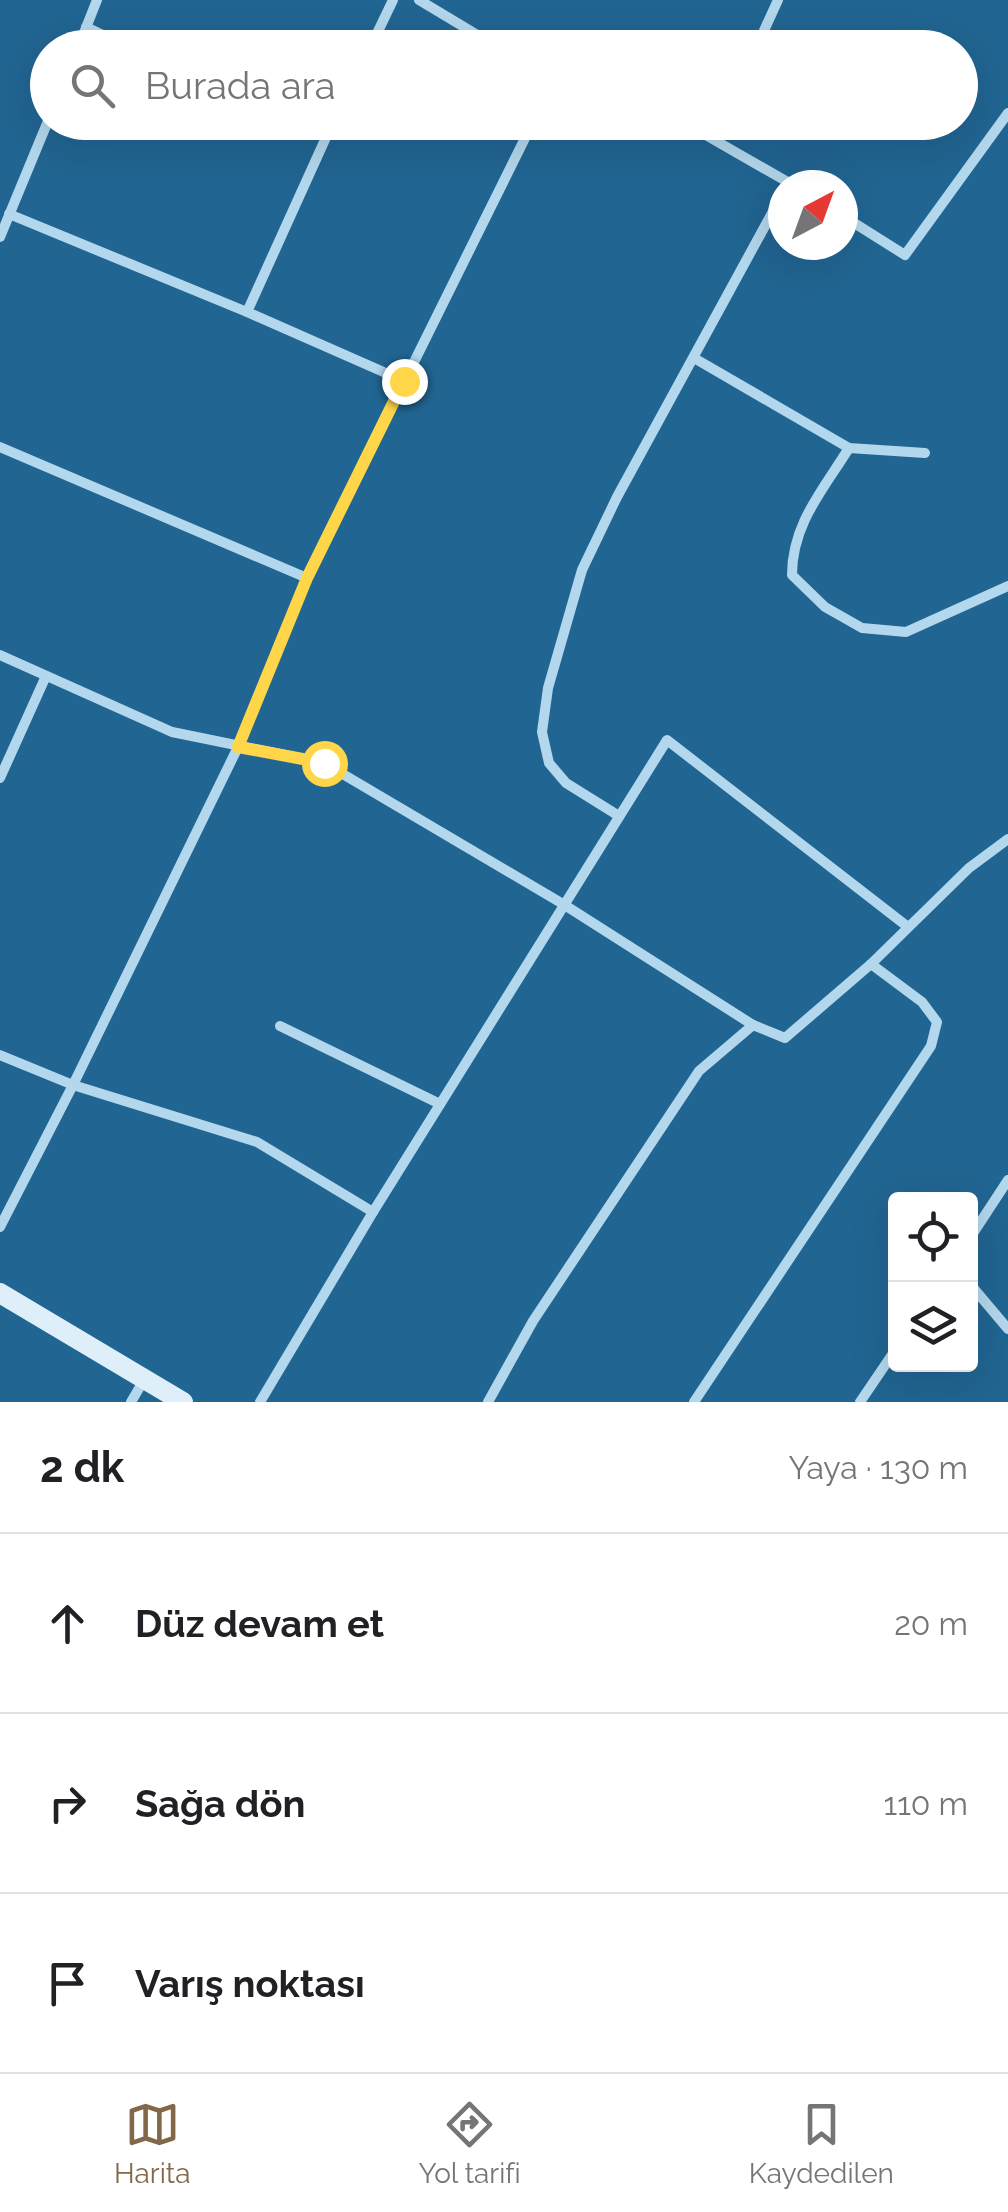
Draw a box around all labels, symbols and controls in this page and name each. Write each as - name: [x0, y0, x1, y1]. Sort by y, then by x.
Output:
- search box: [30, 30, 978, 140]
- icon: search: [65, 58, 120, 113]
- text: Burada ara: [145, 63, 336, 108]
- north arrow: [768, 170, 858, 260]
- route end: [382, 359, 428, 405]
- route start: [302, 741, 348, 787]
- map controls: [888, 1192, 978, 1372]
- button: locate: [888, 1192, 978, 1282]
- button: layers: [888, 1282, 978, 1372]
- text: 2 dk: [40, 1443, 124, 1492]
- text: Yaya · 130 m: [788, 1449, 968, 1486]
- icon: ahead: [40, 1596, 95, 1651]
- text: Düz devam et: [135, 1601, 384, 1646]
- text: 20 m: [894, 1605, 968, 1642]
- icon: right: [40, 1776, 95, 1831]
- text: Sağa dön: [135, 1781, 306, 1826]
- text: 110 m: [883, 1785, 968, 1822]
- icon: arrive: [40, 1956, 95, 2011]
- text: Varış noktası: [135, 1961, 365, 2006]
- tab: Harita: [114, 2097, 190, 2190]
- tab: Yol tarifi: [418, 2097, 521, 2190]
- tab: Kaydedilen: [749, 2097, 894, 2190]

